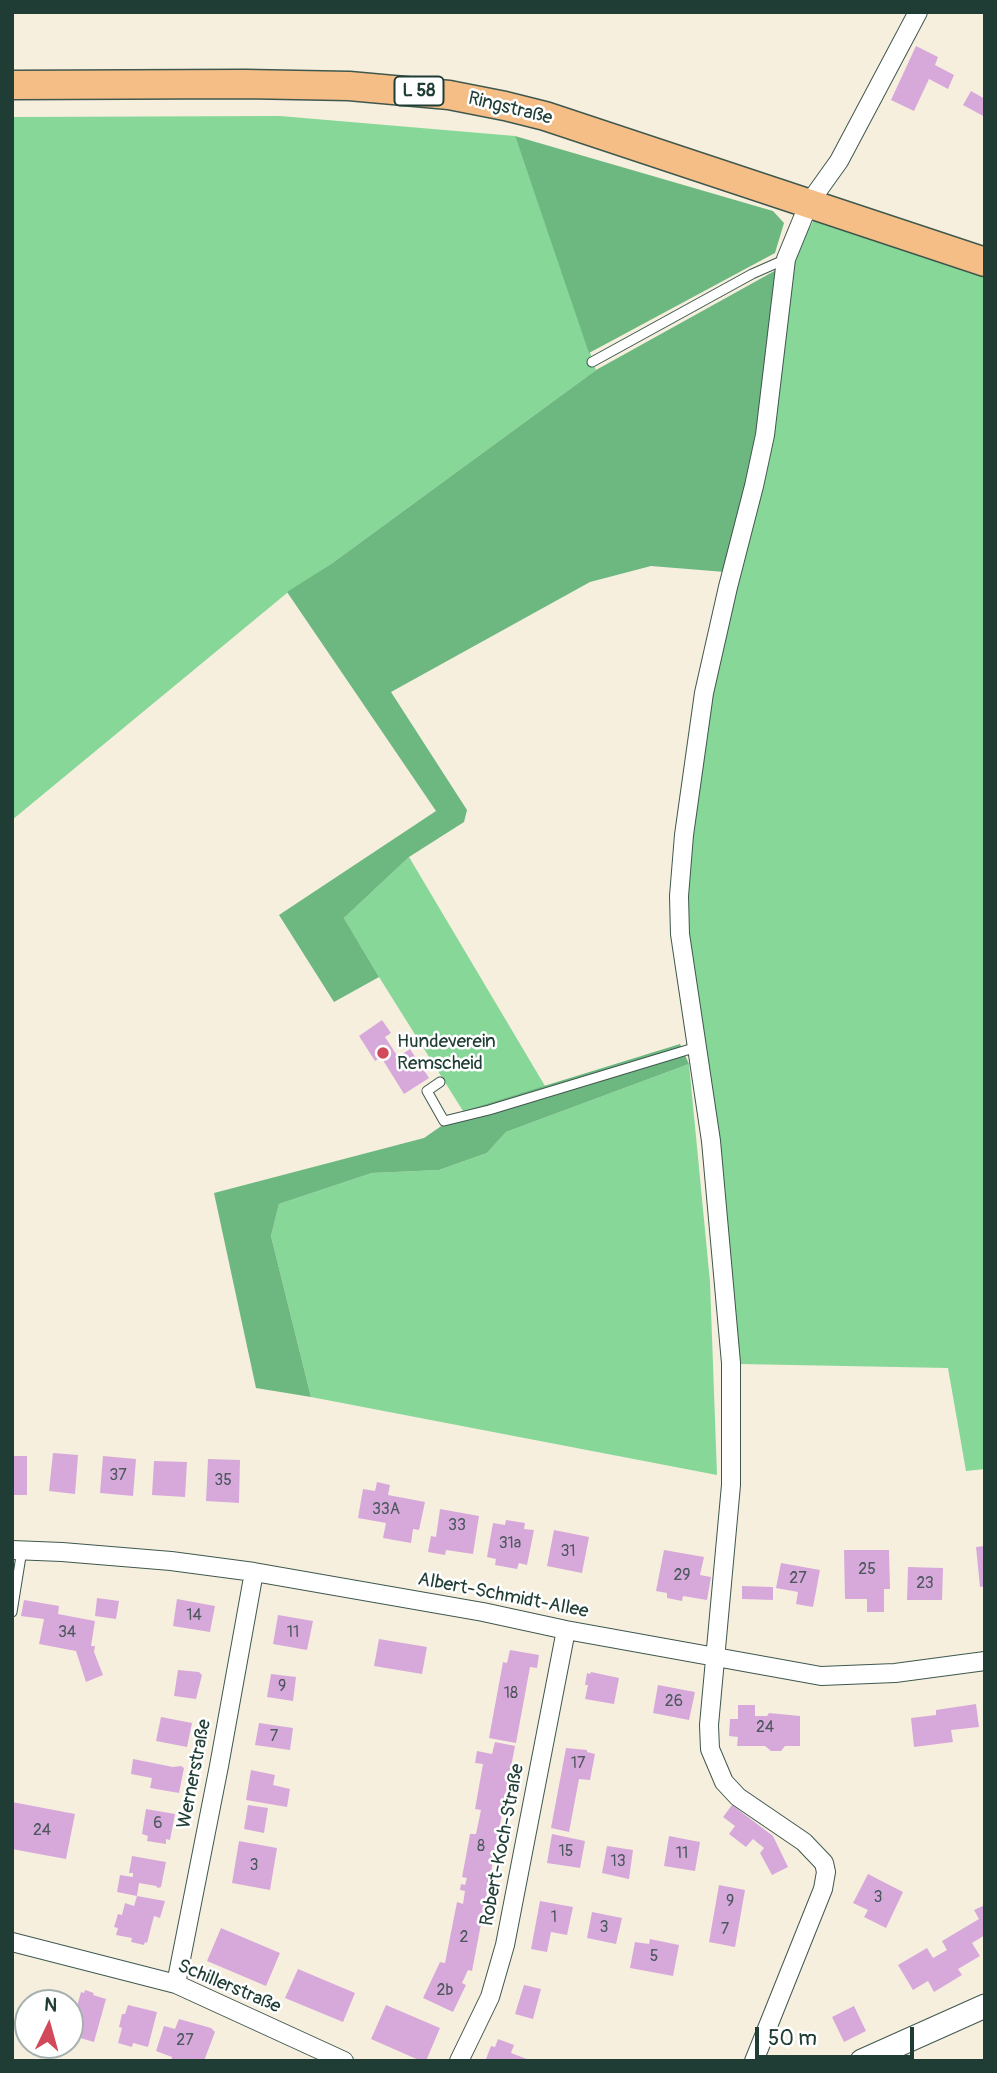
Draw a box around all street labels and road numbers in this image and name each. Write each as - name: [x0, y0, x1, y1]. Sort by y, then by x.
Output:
- road number: L 58: [394, 76, 444, 106]
- street label: Ringstraße: [466, 88, 554, 130]
- street label: Albert-Schmidt-Allee: [416, 1568, 590, 1624]
- street label: Wernerstraße: [173, 1717, 217, 1831]
- street label: Robert-Koch-Straße: [476, 1762, 530, 1928]
- street label: Schillerstraße: [174, 1955, 284, 2019]

